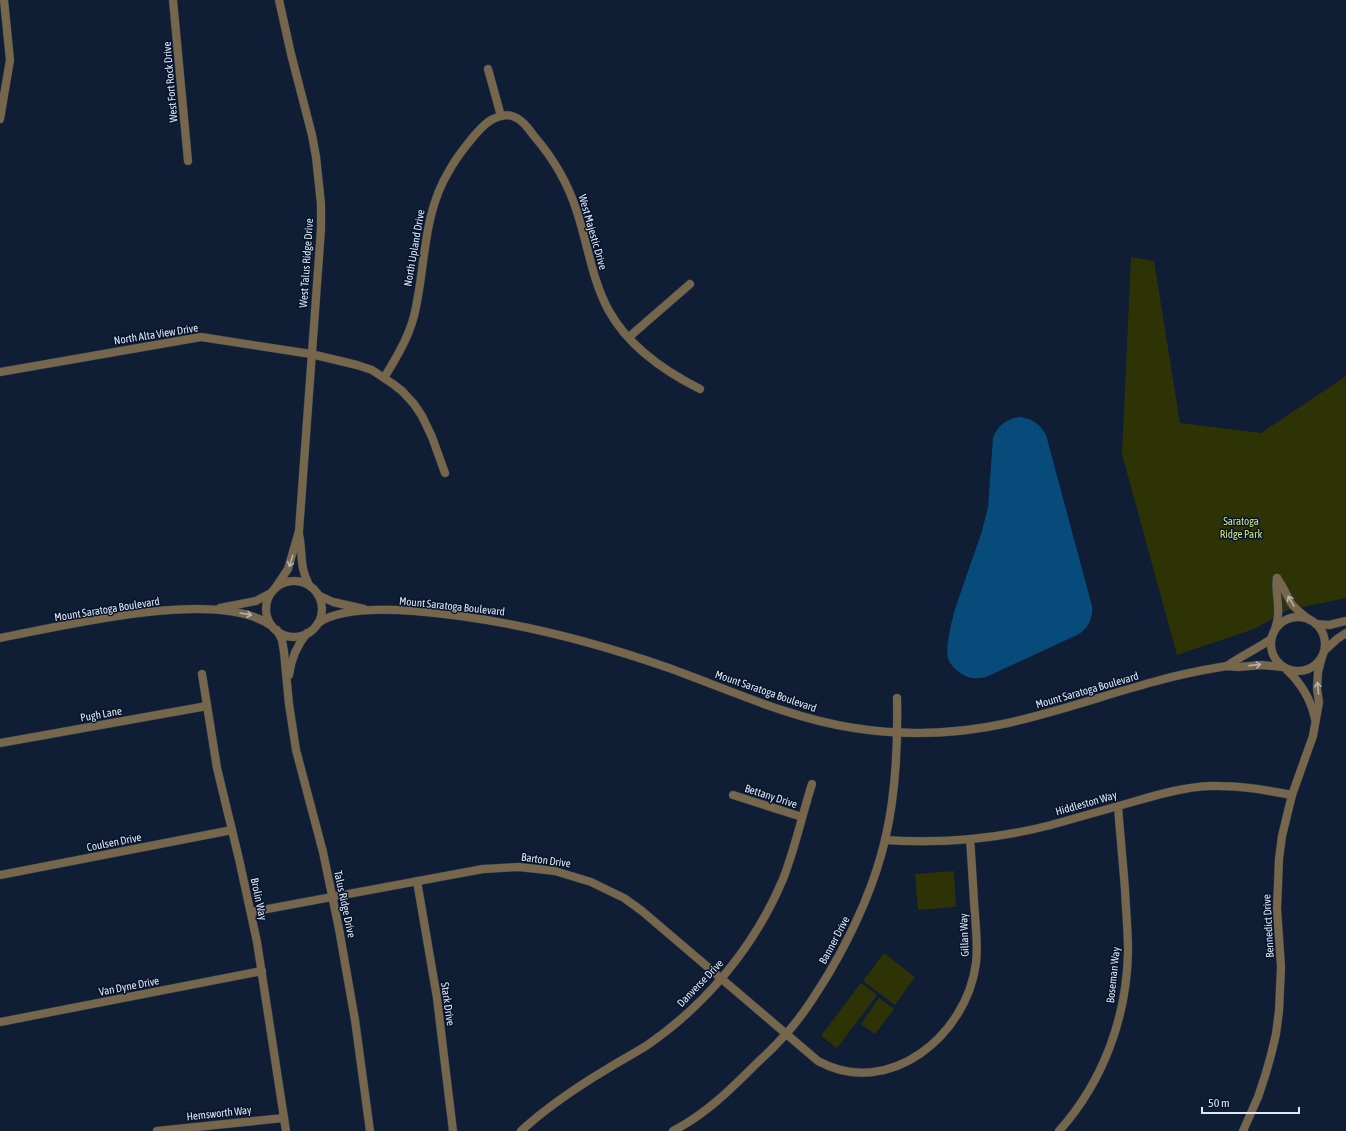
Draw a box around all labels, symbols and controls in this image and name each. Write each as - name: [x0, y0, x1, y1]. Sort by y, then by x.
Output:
- street label: West Fort Rock Drive: [161, 41, 179, 123]
- street label: West Majestic Drive: [577, 193, 609, 271]
- street label: North Upland Drive: [401, 209, 427, 287]
- street label: West Talus Ridge Drive: [297, 218, 315, 308]
- street label: North Alta View Drive: [113, 321, 199, 347]
- park label: Saratoga Ridge Park: [1220, 515, 1262, 540]
- one-way arrow: [286, 555, 294, 567]
- street label: Mount Saratoga Boulevard: [398, 594, 506, 618]
- street label: Mount Saratoga Boulevard: [53, 595, 161, 623]
- one-way arrow: [1287, 596, 1295, 607]
- one-way arrow: [239, 611, 252, 619]
- one-way arrow: [1248, 662, 1261, 669]
- street label: Mount Saratoga Boulevard: [714, 668, 818, 714]
- street label: Mount Saratoga Boulevard: [1034, 670, 1140, 710]
- one-way arrow: [1314, 682, 1321, 695]
- street label: Pugh Lane: [79, 704, 123, 724]
- street label: Bettany Drive: [743, 782, 799, 810]
- street label: Hiddleston Way: [1054, 788, 1119, 818]
- street label: Coulsen Drive: [86, 831, 142, 853]
- street label: Barton Drive: [520, 851, 572, 869]
- street label: Talus Ridge Drive: [332, 869, 358, 939]
- street label: Brolin Way: [249, 877, 269, 922]
- street label: Bennedict Drive: [1260, 894, 1276, 958]
- street label: Gillan Way: [957, 913, 971, 957]
- street label: Banner Drive: [816, 914, 852, 966]
- street label: Boseman Way: [1104, 946, 1122, 1004]
- street label: Danverse Drive: [674, 957, 726, 1009]
- street label: Van Dyne Drive: [98, 974, 160, 998]
- street label: Stark Drive: [439, 981, 457, 1027]
- scale bar: [1202, 1089, 1299, 1115]
- text: 50 m: [1208, 1096, 1230, 1110]
- street label: Hemsworth Way: [186, 1104, 253, 1122]

